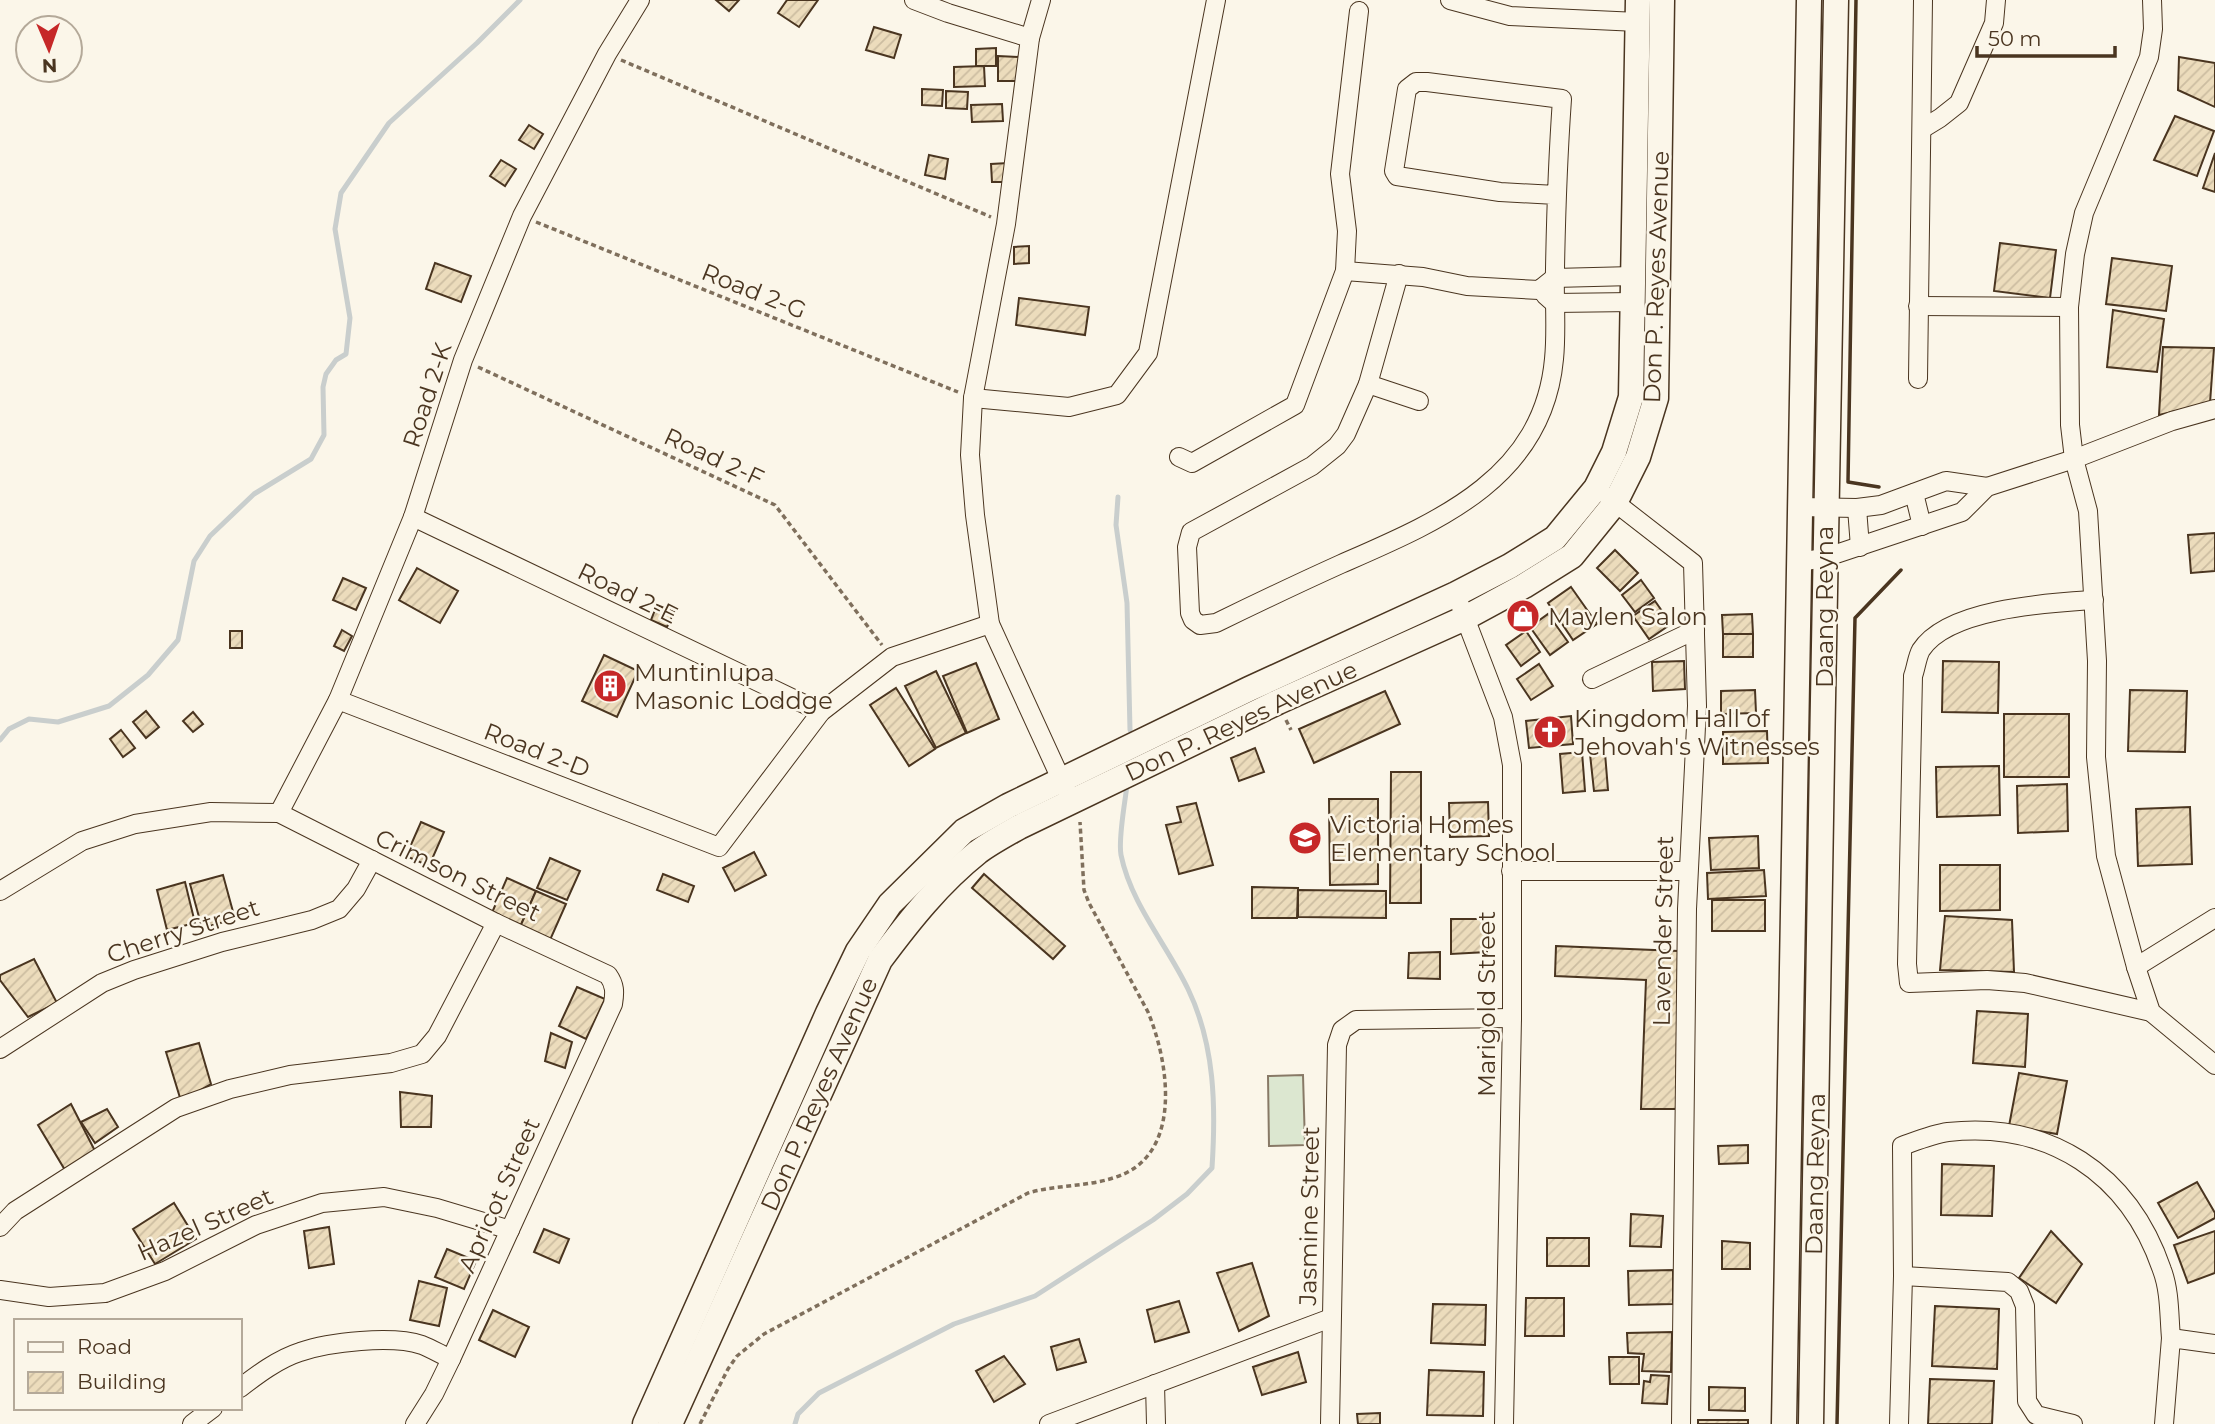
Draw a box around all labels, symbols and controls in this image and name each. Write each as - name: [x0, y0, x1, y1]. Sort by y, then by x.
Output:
- north arrow: [14, 14, 84, 84]
- scale bar: [1977, 14, 2115, 58]
- text: 50 m: [1988, 26, 2042, 51]
- text: N: [41, 54, 58, 77]
- street label: Don P. Reyes Avenue: [1637, 150, 1675, 404]
- street label: Road 2-G: [697, 257, 811, 325]
- street label: Road 2-K: [396, 339, 458, 451]
- street label: Road 2-F: [659, 421, 769, 493]
- street label: Daang Reyna: [1810, 526, 1839, 688]
- street label: Road 2-E: [573, 556, 683, 630]
- shop icon: Maylen Salon: [1504, 597, 1542, 635]
- place label: Maylen Salon: [1548, 602, 1708, 631]
- street label: Don P. Reyes Avenue: [1120, 654, 1362, 788]
- place label: Muntinlupa Masonic Loddge: [634, 658, 833, 715]
- building icon: Muntinlupa Masonic Loddge: [591, 667, 629, 705]
- place label: Kingdom Hall of Jehovah's Witnesses: [1573, 704, 1820, 761]
- church icon: Kingdom Hall of Jehovah's Witnesses: [1531, 713, 1569, 751]
- street label: Road 2-D: [480, 716, 594, 784]
- place label: Victoria Homes Elementary School: [1330, 810, 1556, 867]
- school or university icon: Victoria Homes Elementary School: [1286, 819, 1324, 857]
- street label: Crimson Street: [371, 822, 546, 928]
- street label: Lavender Street: [1647, 835, 1679, 1027]
- street label: Cherry Street: [103, 893, 263, 969]
- street label: Marigold Street: [1472, 911, 1501, 1097]
- street label: Don P. Reyes Avenue: [754, 973, 884, 1215]
- street label: Daang Reyna: [1799, 1093, 1831, 1255]
- street label: Apricot Street: [452, 1113, 546, 1277]
- street label: Jasmine Street: [1293, 1126, 1325, 1307]
- street label: Hazel Street: [133, 1181, 278, 1267]
- legend: [14, 1319, 242, 1410]
- text: Road: [77, 1334, 132, 1359]
- text: Building: [77, 1369, 167, 1394]

